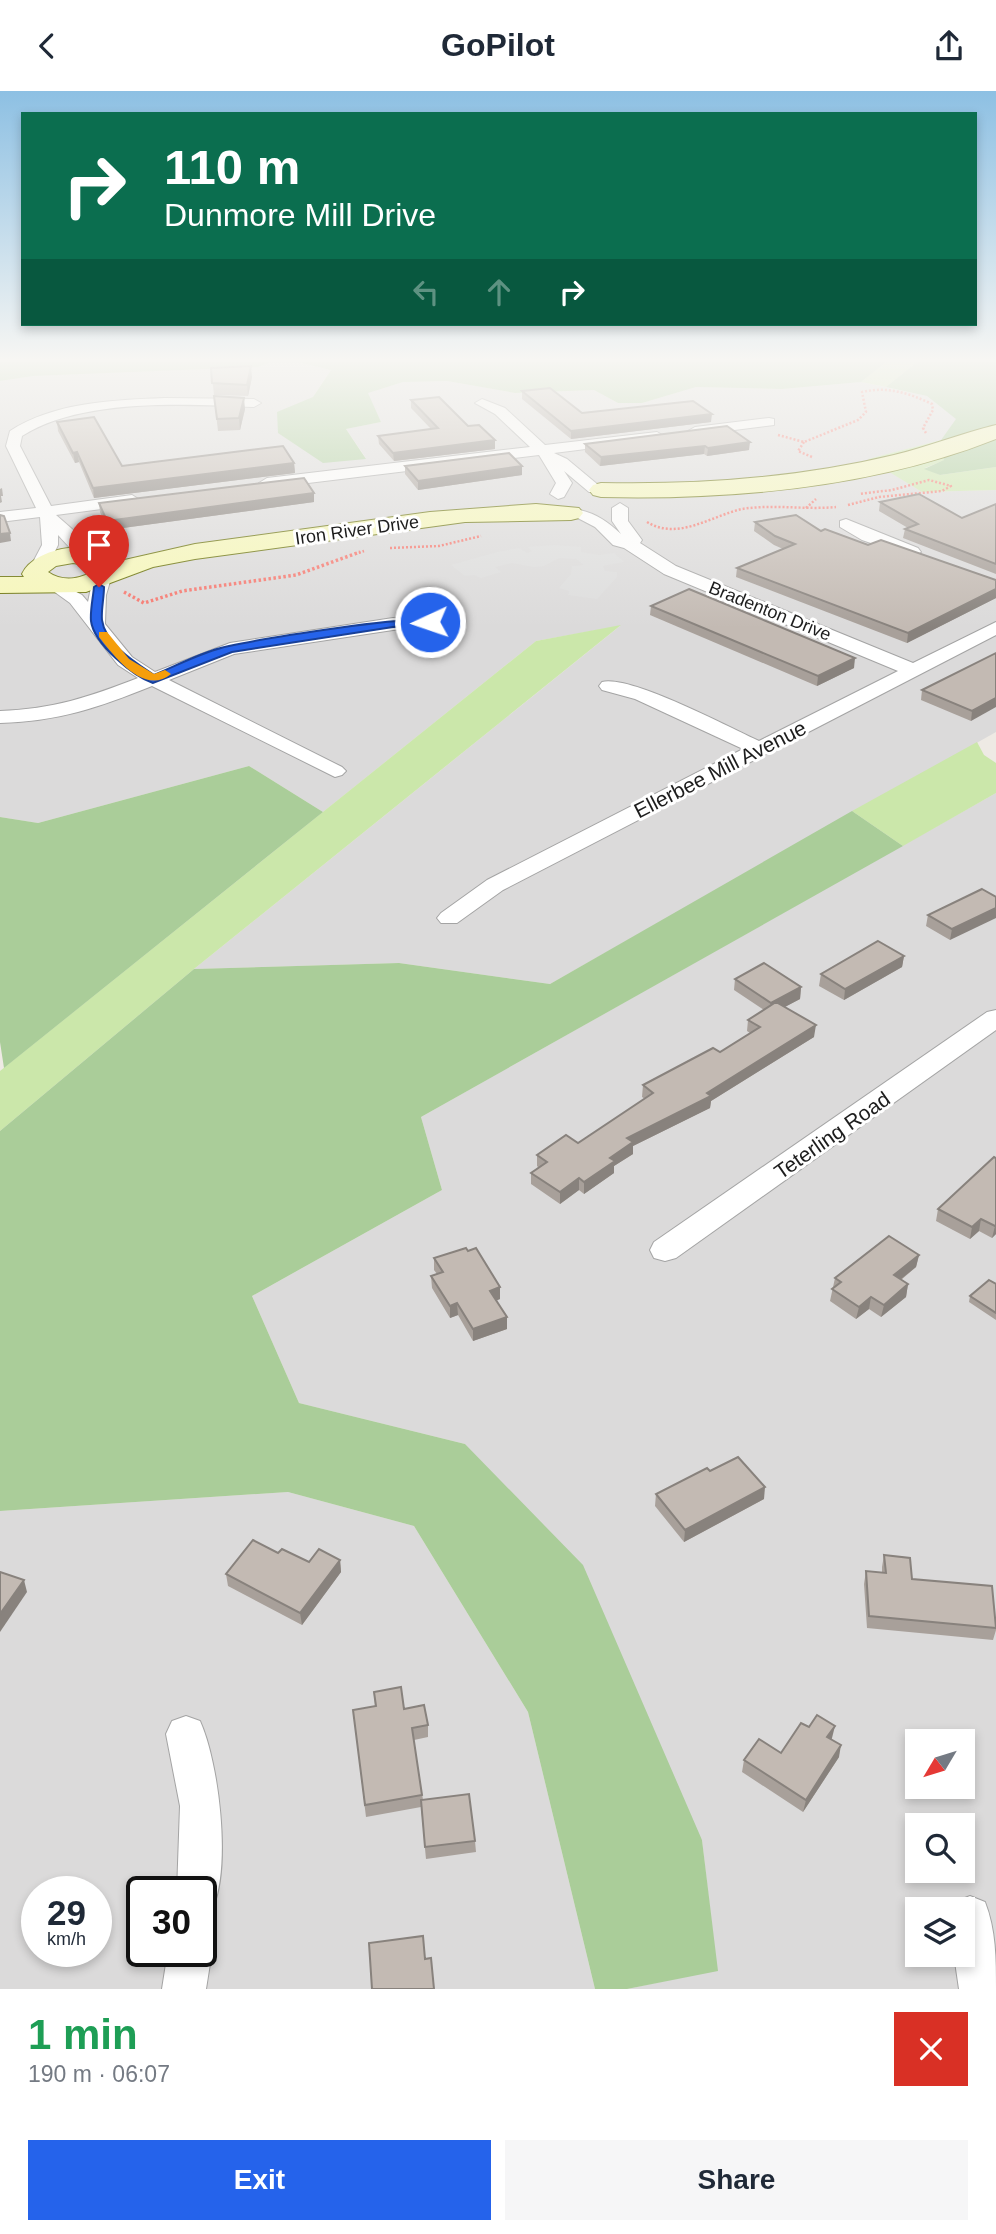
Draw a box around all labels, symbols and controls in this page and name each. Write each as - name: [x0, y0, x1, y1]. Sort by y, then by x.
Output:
- icon: back: [28, 27, 66, 65]
- text: GoPilot: [441, 27, 555, 63]
- icon: share: [930, 27, 968, 65]
- icon: right: [49, 140, 140, 231]
- text: 110 m: [164, 140, 300, 194]
- text: Dunmore Mill Drive: [164, 197, 436, 233]
- icon: left: [407, 273, 445, 311]
- icon: ahead: [480, 273, 518, 311]
- icon: right: [553, 273, 591, 311]
- street label: Iron River Drive: [294, 511, 420, 549]
- pin: [69, 515, 129, 587]
- icon: arrive: [80, 526, 118, 564]
- street label: Bradenton Drive: [706, 577, 834, 645]
- position arrow: [393, 585, 467, 659]
- street label: Ellerbee Mill Avenue: [630, 716, 810, 822]
- street label: Teterling Road: [770, 1087, 894, 1183]
- north arrow: [905, 1729, 975, 1799]
- map controls: [905, 1729, 975, 1967]
- button: search: [905, 1813, 975, 1883]
- speed limit sign: 30: [126, 1876, 217, 1967]
- text: 29: [47, 1893, 86, 1932]
- button: layers: [905, 1897, 975, 1967]
- text: km/h: [47, 1929, 86, 1949]
- text: 1 min: [28, 2011, 138, 2058]
- button: close: [894, 2012, 968, 2086]
- text: 190 m · 06:07: [28, 2061, 170, 2087]
- button: Exit: [28, 2140, 491, 2220]
- button: Share: [505, 2140, 968, 2220]

